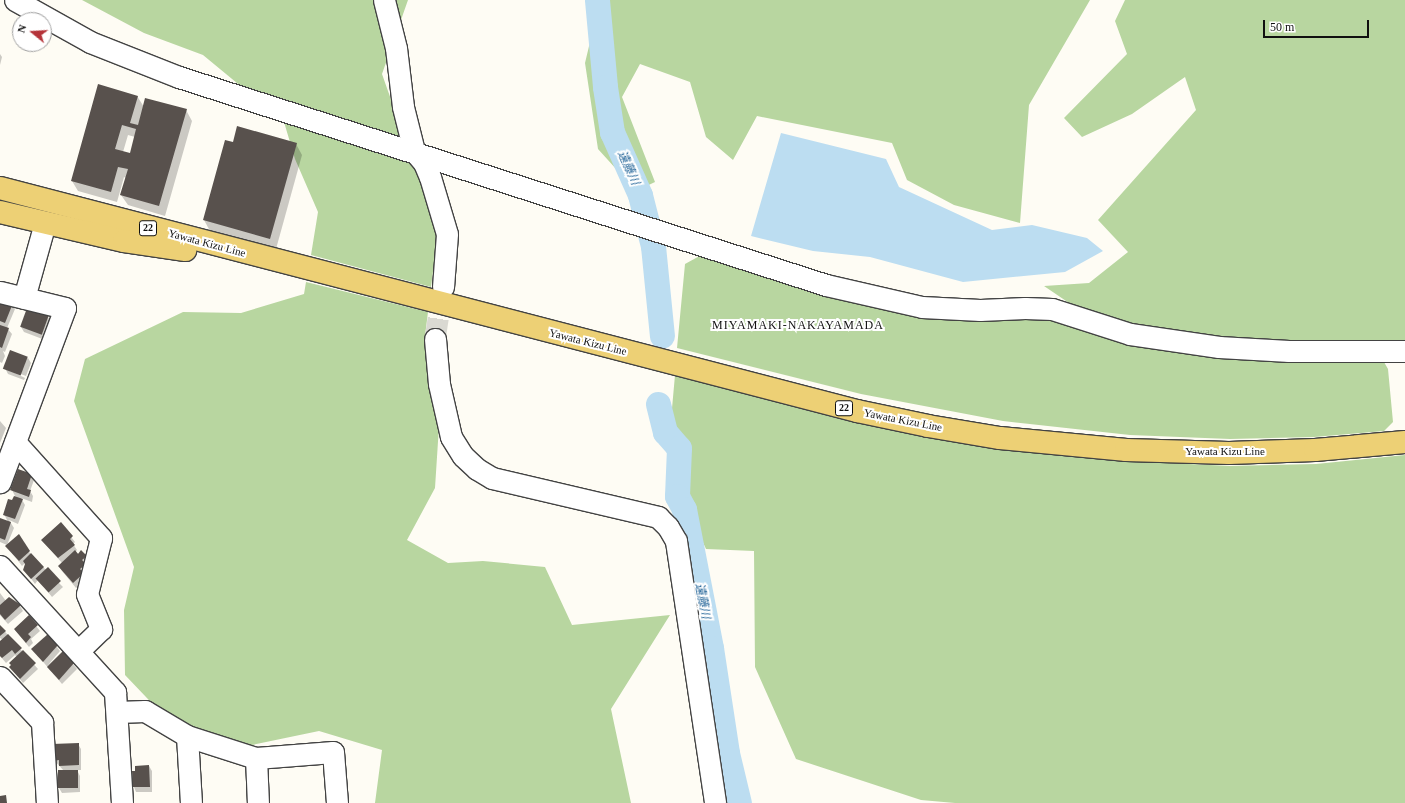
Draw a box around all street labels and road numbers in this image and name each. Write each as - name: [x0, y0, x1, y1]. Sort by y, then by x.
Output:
- road number: 22: [139, 220, 157, 236]
- street label: Yawata Kizu Line: [167, 226, 247, 260]
- street label: Yawata Kizu Line: [548, 326, 628, 358]
- road number: 22: [835, 400, 853, 416]
- street label: Yawata Kizu Line: [863, 406, 943, 434]
- street label: Yawata Kizu Line: [1185, 444, 1265, 458]

